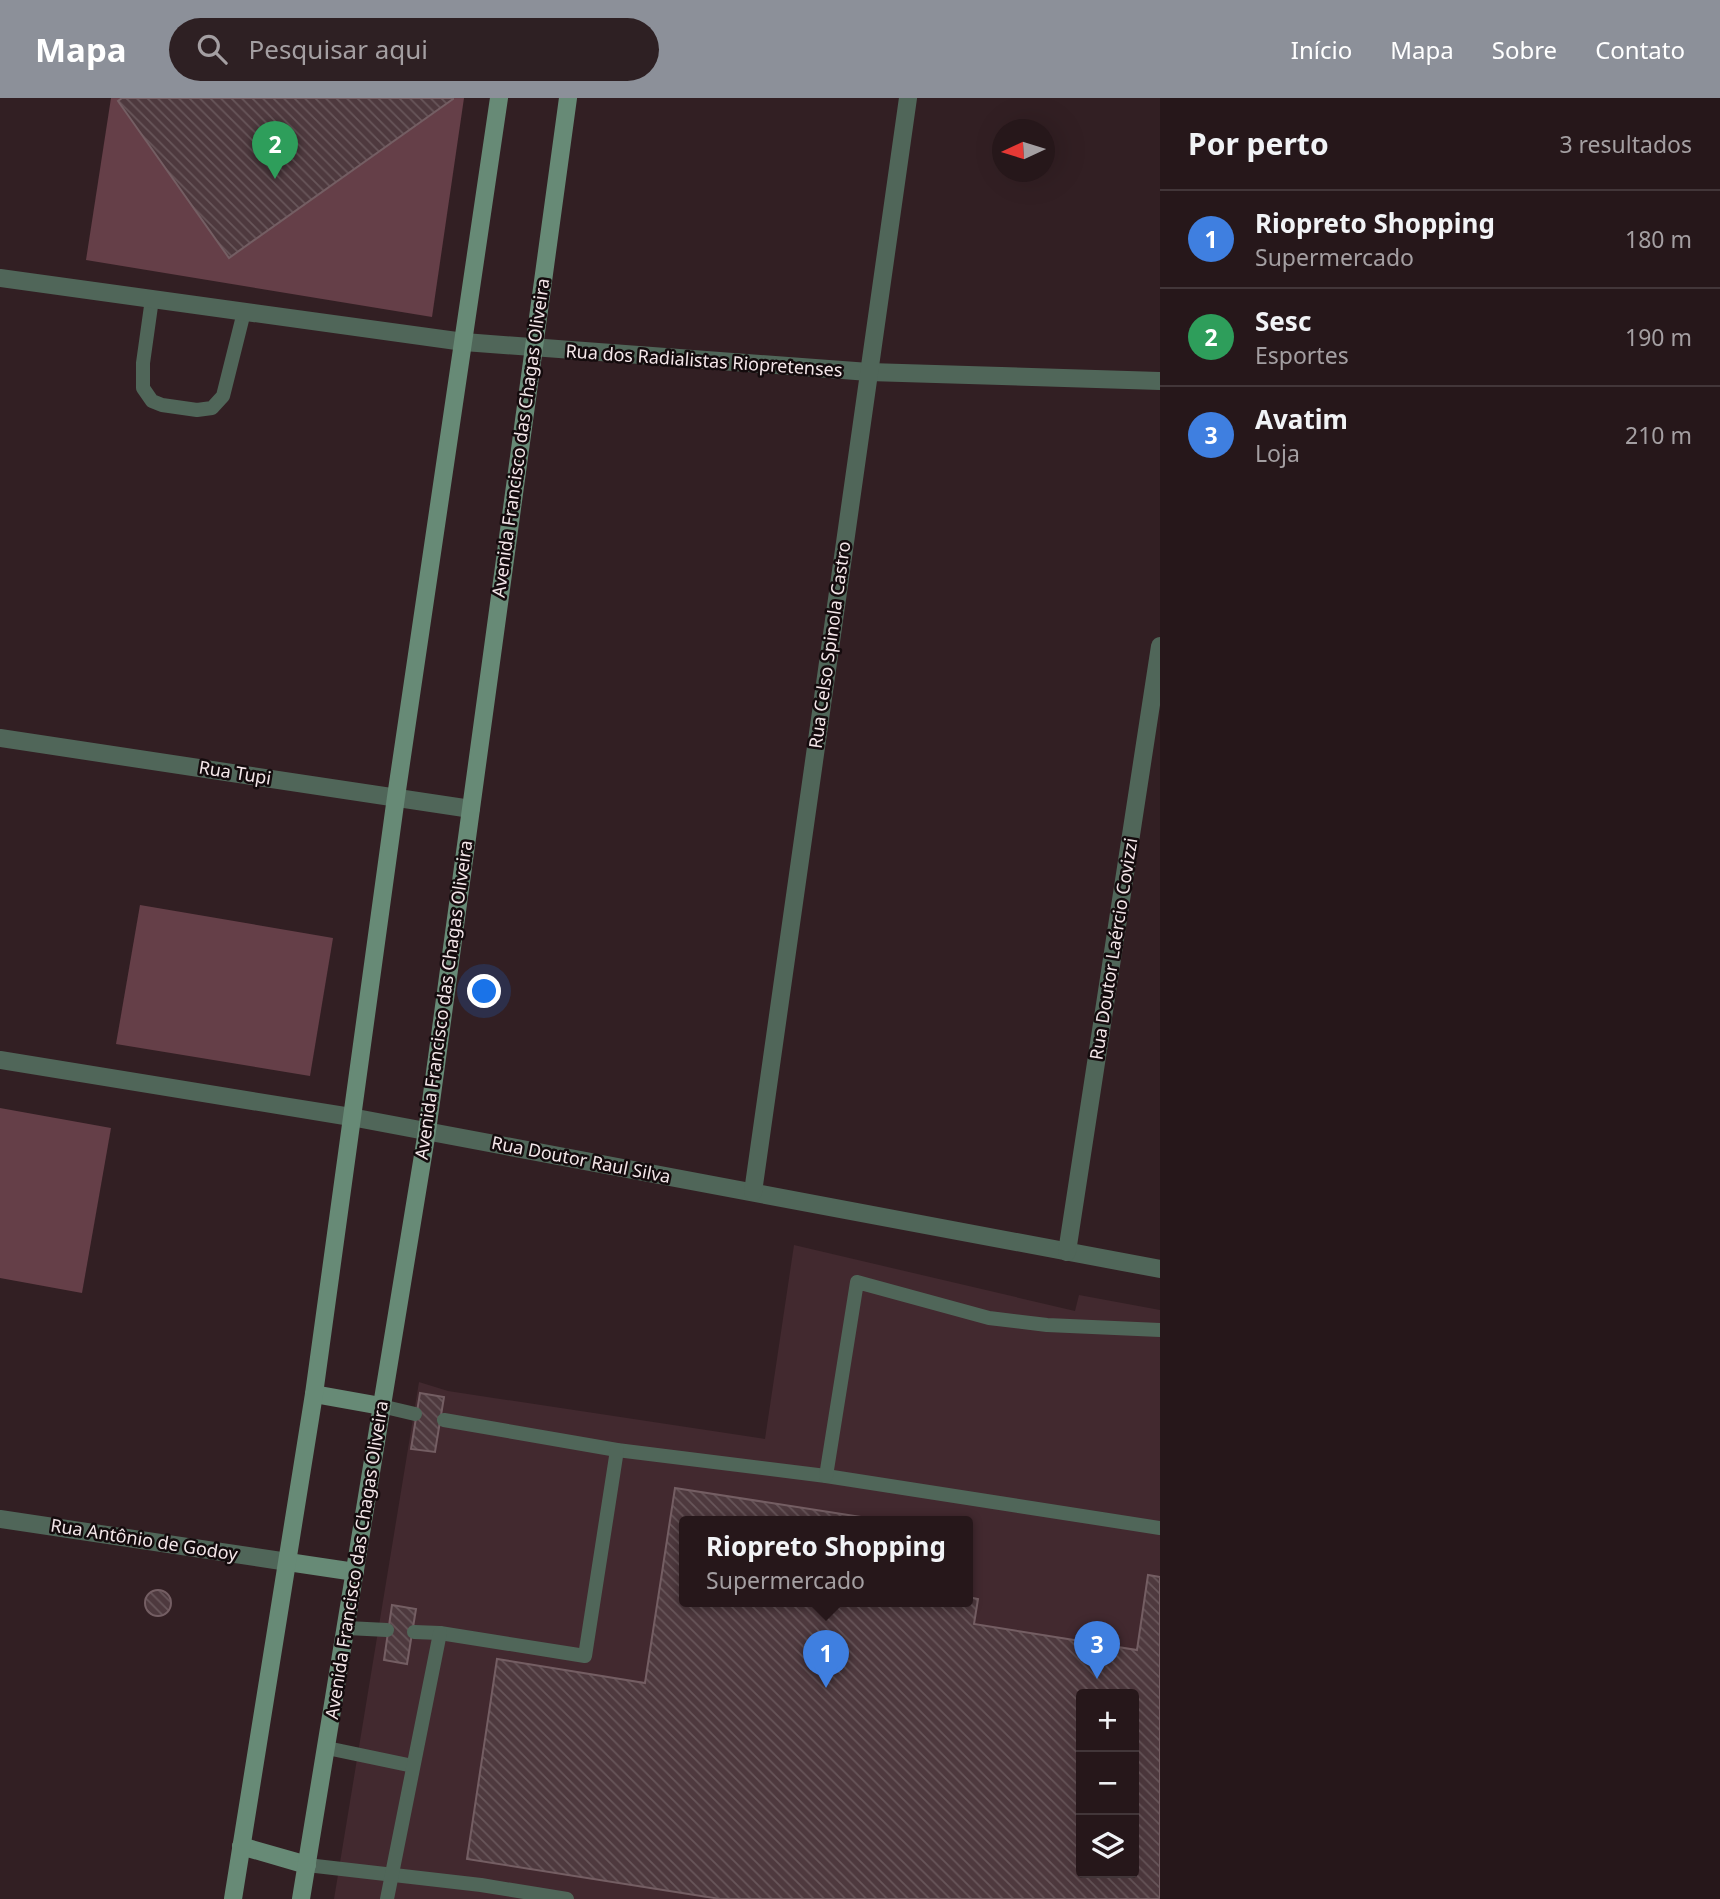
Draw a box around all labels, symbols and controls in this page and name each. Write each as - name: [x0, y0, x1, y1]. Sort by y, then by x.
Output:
- search box: [169, 18, 659, 81]
- text: Mapa: [35, 27, 127, 72]
- icon: search: [193, 30, 231, 68]
- text: Pesquisar aqui: [249, 31, 428, 67]
- text: Início: [1291, 33, 1352, 66]
- text: Mapa: [1390, 33, 1454, 66]
- text: Sobre: [1492, 33, 1557, 66]
- text: Contato: [1595, 33, 1685, 66]
- north arrow: [992, 119, 1055, 182]
- pin: 2: [252, 121, 298, 179]
- text: Por perto: [1188, 123, 1329, 164]
- text: 3 resultados: [1559, 128, 1692, 160]
- text: Riopreto Shopping: [1255, 205, 1495, 241]
- text: 1: [1204, 223, 1218, 255]
- text: 180 m: [1625, 223, 1692, 255]
- text: Supermercado: [1255, 241, 1414, 273]
- street label: Avenida Francisco das Chagas Oliveira: [486, 277, 554, 599]
- text: Sesc: [1255, 303, 1311, 339]
- text: 2: [1204, 321, 1218, 353]
- text: 190 m: [1625, 321, 1692, 353]
- street label: Rua dos Radialistas Riopretenses: [565, 338, 843, 382]
- text: Esportes: [1255, 339, 1349, 371]
- text: Avatim: [1255, 401, 1348, 437]
- text: 3: [1204, 419, 1218, 451]
- text: 210 m: [1625, 419, 1692, 451]
- text: Loja: [1255, 437, 1300, 469]
- street label: Rua Celso Spinola Castro: [803, 540, 855, 750]
- street label: Rua Tupi: [197, 754, 273, 790]
- street label: Rua Doutor Laércio Covizzi: [1084, 836, 1142, 1062]
- street label: Avenida Francisco das Chagas Oliveira: [409, 839, 477, 1161]
- your location: [467, 974, 501, 1008]
- street label: Rua Doutor Raul Silva: [490, 1130, 673, 1188]
- street label: Avenida Francisco das Chagas Oliveira: [319, 1399, 393, 1721]
- street label: Rua Antônio de Godoy: [49, 1512, 240, 1566]
- popup: [679, 1516, 973, 1607]
- text: Riopreto Shopping: [706, 1528, 946, 1564]
- text: Supermercado: [706, 1564, 865, 1596]
- pin: 3: [1074, 1621, 1120, 1679]
- pin: 1: [803, 1630, 849, 1688]
- map controls: [1076, 1689, 1139, 1878]
- button: +: [1076, 1689, 1139, 1752]
- button: −: [1076, 1752, 1139, 1815]
- button: layers: [1076, 1815, 1139, 1878]

